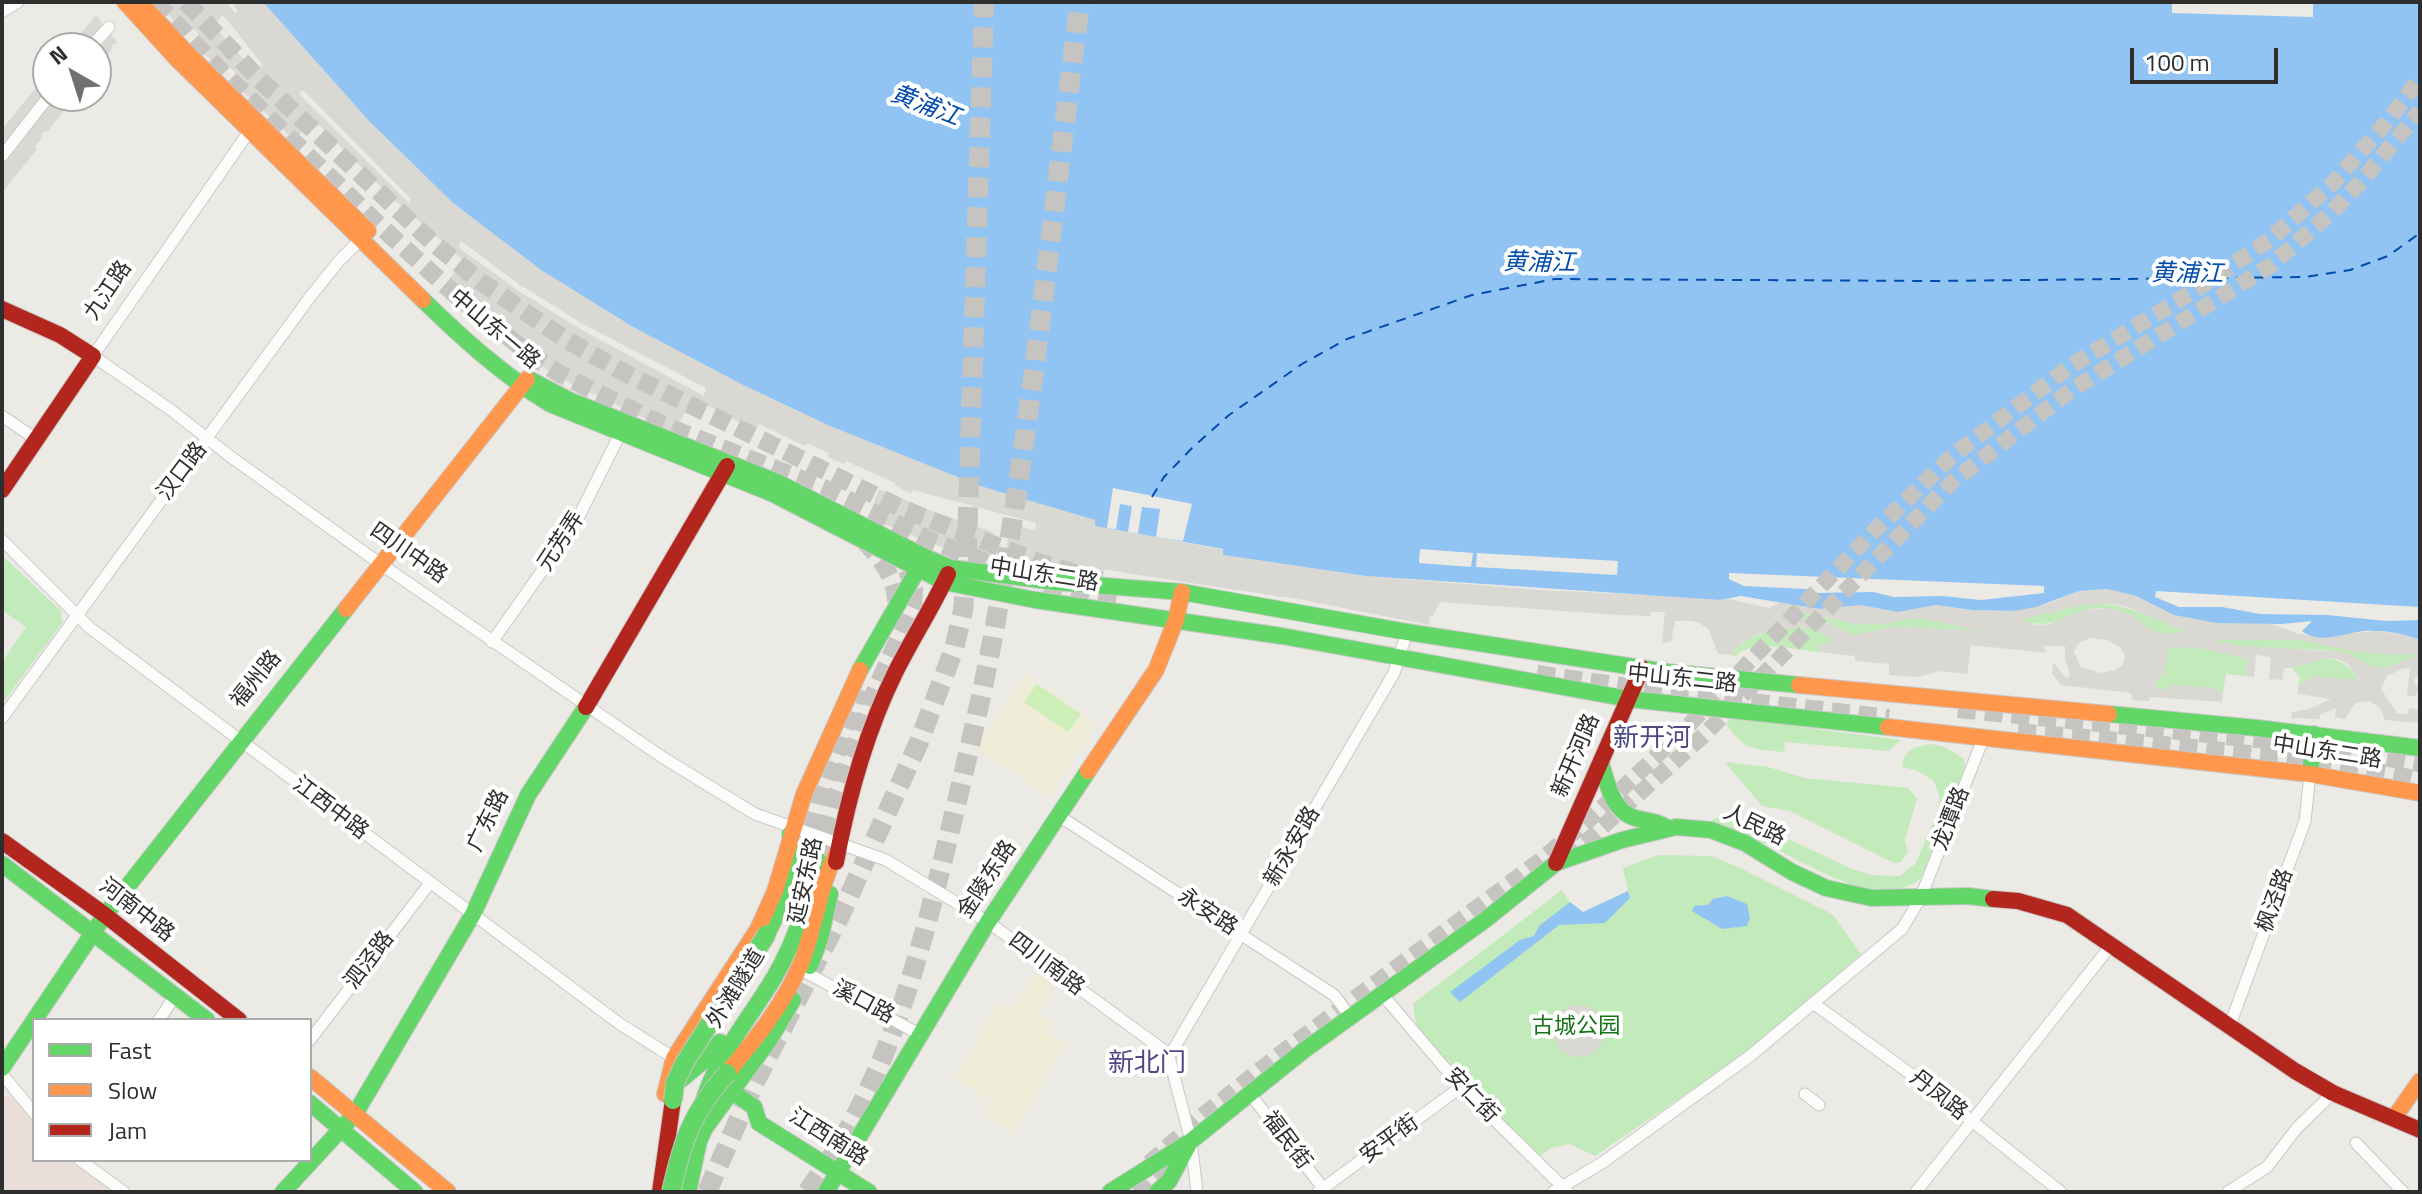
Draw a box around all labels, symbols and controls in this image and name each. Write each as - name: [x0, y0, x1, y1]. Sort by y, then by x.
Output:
- north arrow: [32, 32, 112, 112]
- scale bar: [2134, 32, 2282, 82]
- text: N: [42, 37, 75, 73]
- text: 100 m: [2144, 44, 2210, 80]
- water label: 黄浦江: [886, 81, 964, 133]
- water label: 黄浦江: [1503, 249, 1575, 279]
- street label: 九江路: [80, 256, 138, 326]
- water label: 黄浦江: [2151, 260, 2223, 290]
- street label: 中山东一路: [443, 285, 545, 375]
- street label: 汉口路: [153, 438, 213, 506]
- street label: 元芳弄: [533, 507, 591, 577]
- street label: 四川中路: [364, 518, 452, 590]
- street label: 中山东二路: [988, 554, 1100, 598]
- street label: 福州路: [226, 646, 288, 714]
- street label: 中山东二路: [1626, 661, 1738, 699]
- street label: 新开河路: [1548, 710, 1606, 802]
- district label: 新开河: [1613, 724, 1691, 756]
- street label: 中山东二路: [2271, 731, 2383, 775]
- street label: 江西中路: [287, 772, 373, 846]
- street label: 龙谭路: [1928, 783, 1976, 855]
- street label: 广东路: [463, 786, 515, 856]
- street label: 人民路: [1719, 800, 1789, 852]
- street label: 新永安路: [1260, 802, 1326, 892]
- street label: 延安东路: [785, 835, 829, 927]
- street label: 金陵东路: [953, 836, 1023, 924]
- street label: 枫泾路: [2252, 865, 2300, 937]
- street label: 河南中路: [93, 874, 179, 948]
- street label: 永安路: [1172, 884, 1242, 942]
- street label: 泗泾路: [340, 927, 400, 995]
- street label: 四川南路: [1003, 928, 1089, 1002]
- street label: 外滩隧道: [702, 945, 772, 1033]
- street label: 溪口路: [828, 976, 898, 1030]
- park label: 古城公园: [1532, 1015, 1620, 1041]
- legend: [32, 1018, 312, 1162]
- text: Fast: [108, 1032, 151, 1068]
- district label: 新北门: [1108, 1049, 1186, 1081]
- street label: 安仁街: [1439, 1063, 1503, 1129]
- street label: 丹凤路: [1904, 1065, 1972, 1127]
- text: Slow: [108, 1072, 157, 1108]
- street label: 江西南路: [784, 1103, 872, 1173]
- street label: 福民街: [1256, 1107, 1316, 1175]
- street label: 安平街: [1356, 1110, 1424, 1170]
- text: Jam: [108, 1112, 147, 1148]

